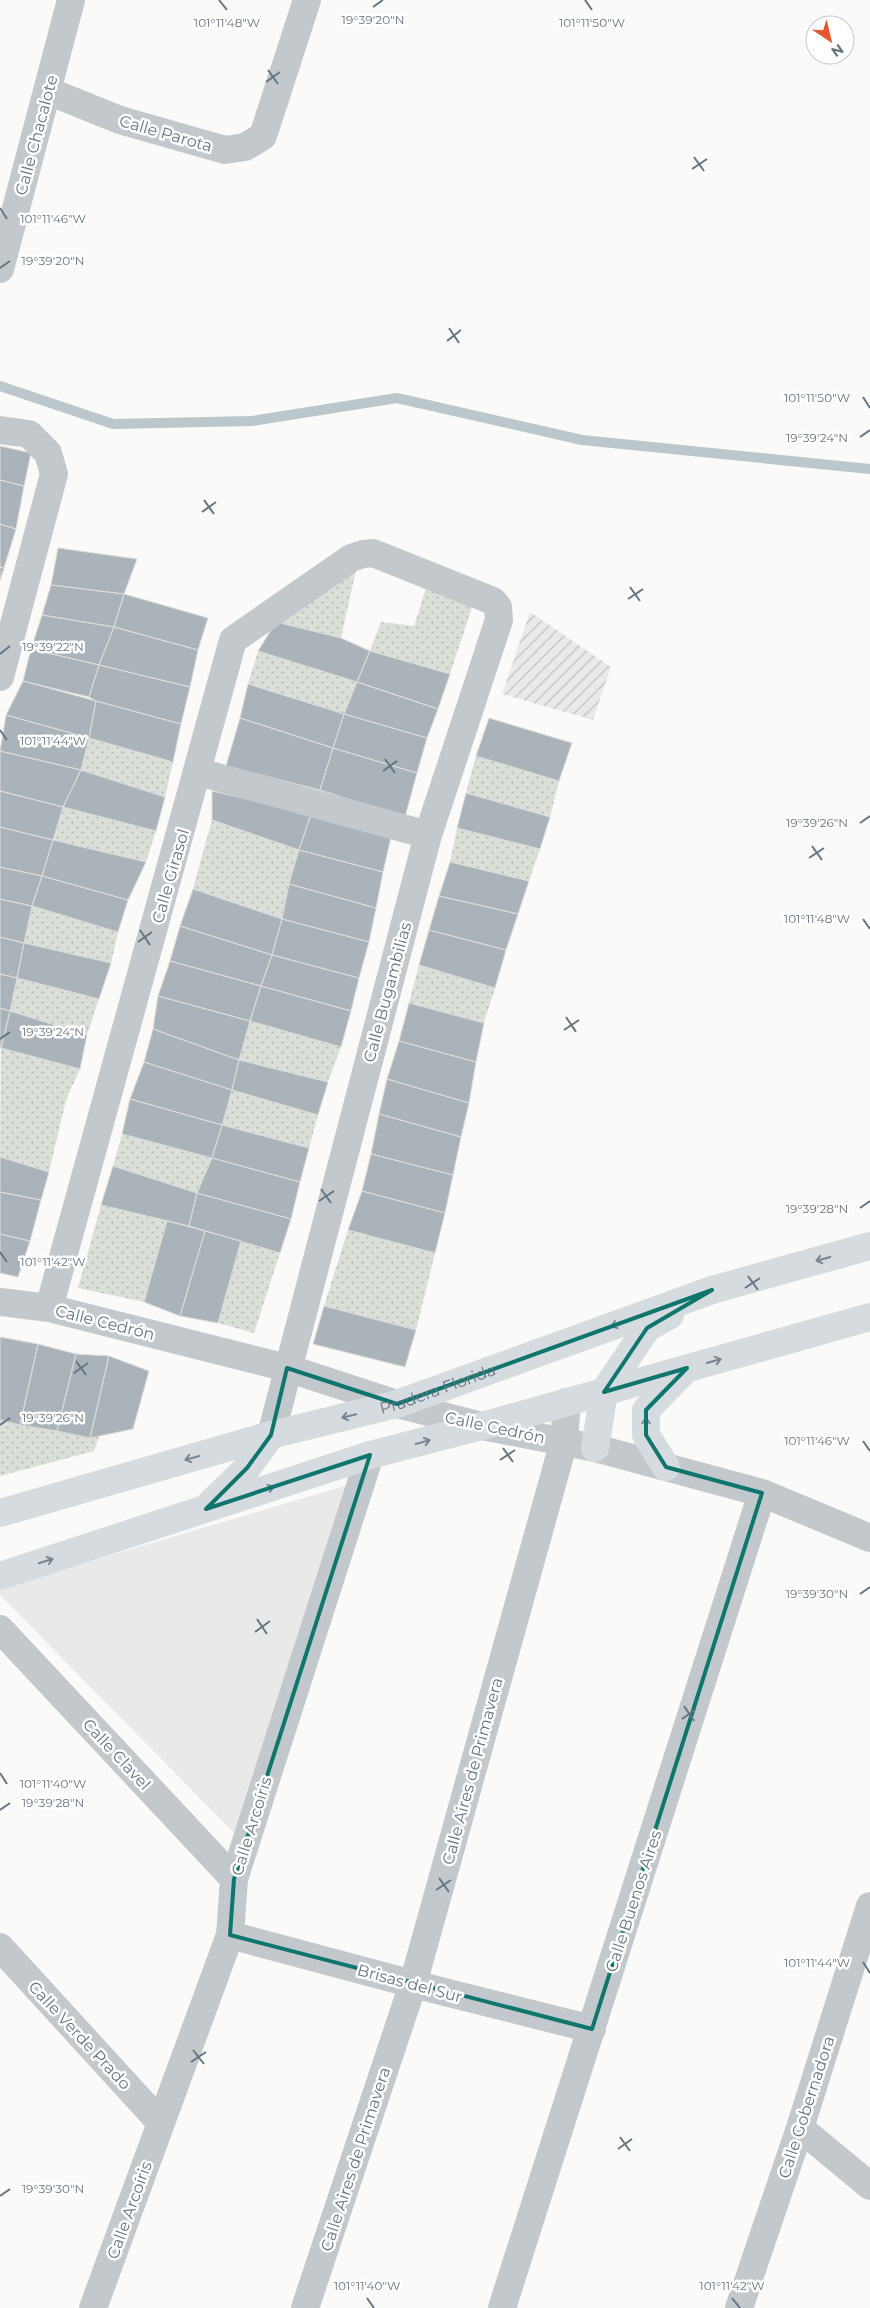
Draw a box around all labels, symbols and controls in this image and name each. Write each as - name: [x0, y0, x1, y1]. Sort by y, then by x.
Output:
- text: 19°39'20"N: [342, 12, 404, 27]
- text: 101°11'48"W: [194, 15, 260, 30]
- text: 101°11'50"W: [559, 15, 625, 30]
- north arrow: [805, 15, 855, 65]
- text: N: [828, 40, 847, 61]
- street label: Calle Chacalote: [11, 73, 62, 197]
- street label: Calle Parota: [117, 111, 214, 156]
- text: 101°11'46"W: [20, 211, 86, 226]
- text: 19°39'20"N: [22, 253, 84, 268]
- text: 101°11'50"W: [784, 390, 850, 405]
- text: 19°39'24"N: [786, 430, 848, 445]
- text: 19°39'22"N: [22, 639, 84, 654]
- text: 101°11'44"W: [20, 733, 86, 748]
- text: 19°39'26"N: [786, 815, 848, 830]
- street label: Calle Girasol: [148, 827, 193, 925]
- text: 101°11'48"W: [784, 911, 850, 926]
- street label: Calle Bugambilias: [360, 920, 415, 1064]
- text: 19°39'24"N: [22, 1024, 84, 1039]
- text: 19°39'28"N: [786, 1201, 848, 1216]
- text: 101°11'42"W: [20, 1254, 86, 1269]
- one-way arrow: [815, 1255, 831, 1265]
- street label: Calle Cedrón: [53, 1301, 157, 1344]
- one-way arrow: [611, 1320, 627, 1329]
- one-way arrow: [706, 1355, 722, 1365]
- street label: Pradera Florida: [378, 1360, 498, 1418]
- street label: Calle Cedrón: [443, 1408, 547, 1447]
- text: 19°39'26"N: [22, 1410, 84, 1425]
- one-way arrow: [341, 1412, 357, 1421]
- one-way arrow: [641, 1417, 651, 1433]
- text: 101°11'46"W: [784, 1433, 850, 1448]
- one-way arrow: [414, 1436, 430, 1446]
- one-way arrow: [184, 1454, 200, 1464]
- one-way arrow: [259, 1483, 275, 1493]
- one-way arrow: [38, 1555, 54, 1565]
- text: 19°39'30"N: [786, 1586, 848, 1601]
- street label: Calle Aires de Primavera: [438, 1676, 507, 1867]
- street label: Calle Clavel: [79, 1715, 154, 1794]
- street label: Calle Arcoíris: [227, 1774, 276, 1878]
- text: 101°11'40"W: [20, 1776, 86, 1791]
- text: 19°39'28"N: [22, 1795, 84, 1810]
- street label: Calle Buenos Aires: [602, 1828, 665, 1974]
- text: 101°11'44"W: [784, 1955, 850, 1970]
- street label: Brisas del Sur: [355, 1960, 464, 2007]
- street label: Calle Verde Prado: [25, 1977, 135, 2093]
- street label: Calle Gobernadora: [774, 2034, 838, 2181]
- street label: Calle Aires de Primavera: [317, 2065, 394, 2254]
- street label: Calle Arcoíris: [103, 2159, 156, 2262]
- text: 19°39'30"N: [22, 2181, 84, 2196]
- text: 101°11'40"W: [334, 2278, 400, 2293]
- text: 101°11'42"W: [699, 2278, 765, 2293]

